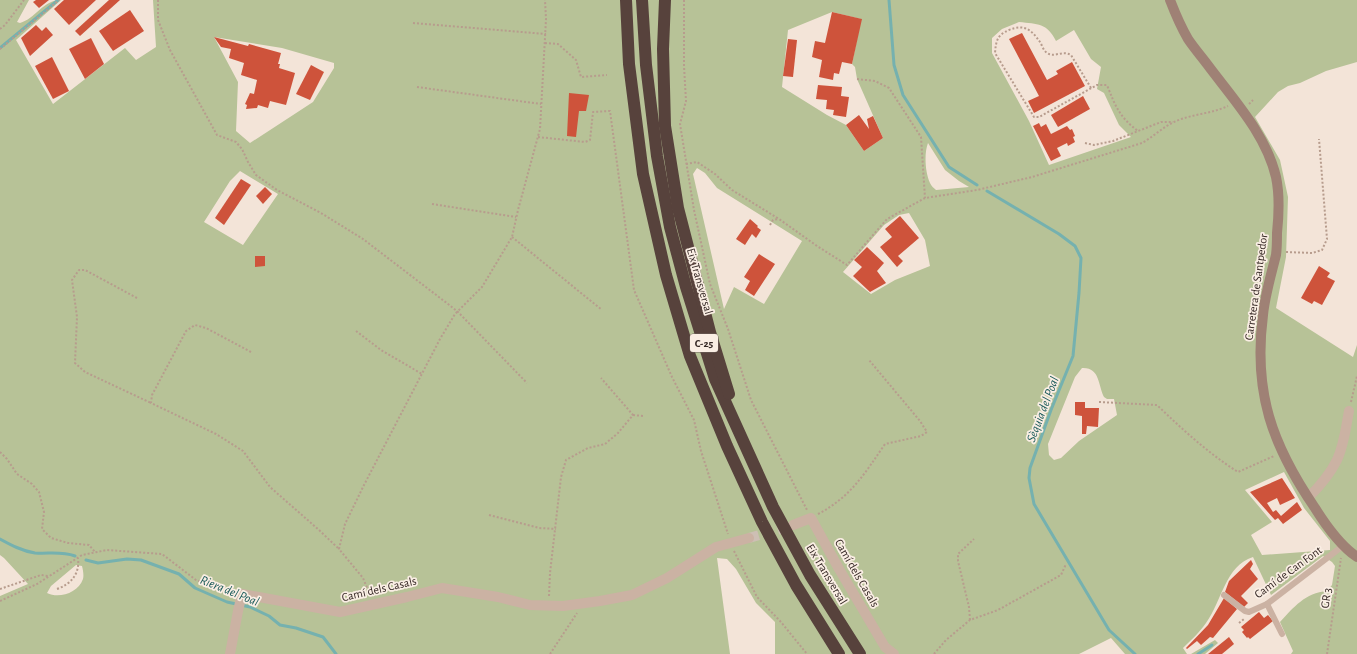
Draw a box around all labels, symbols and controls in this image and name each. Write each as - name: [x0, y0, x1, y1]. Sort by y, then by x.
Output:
- street label: Carretera de Santpedor: [1243, 233, 1269, 341]
- street label: Eix Transversal: [685, 247, 715, 315]
- road number: C-25: [690, 334, 718, 352]
- water label: Sèquia del Poal: [1025, 375, 1062, 444]
- street label: Camí dels Casals: [833, 537, 881, 609]
- street label: Eix Transversal: [804, 542, 850, 606]
- street label: Camí de Can Font: [1252, 543, 1324, 600]
- water label: Riera del Poal: [198, 574, 261, 609]
- street label: Camí dels Casals: [340, 575, 418, 603]
- street label: GR 3: [1319, 587, 1333, 609]

